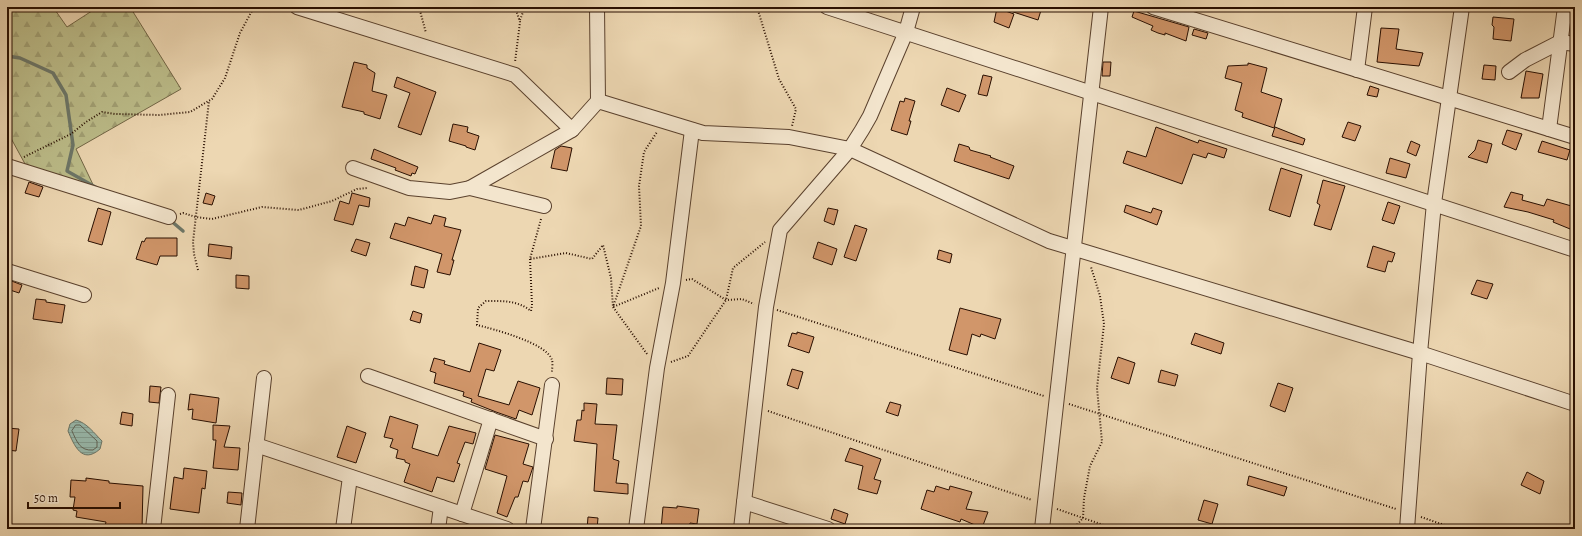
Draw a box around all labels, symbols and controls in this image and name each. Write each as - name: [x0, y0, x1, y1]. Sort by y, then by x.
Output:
- scale bar: [28, 484, 120, 510]
- text: 50 m: [34, 490, 58, 506]

